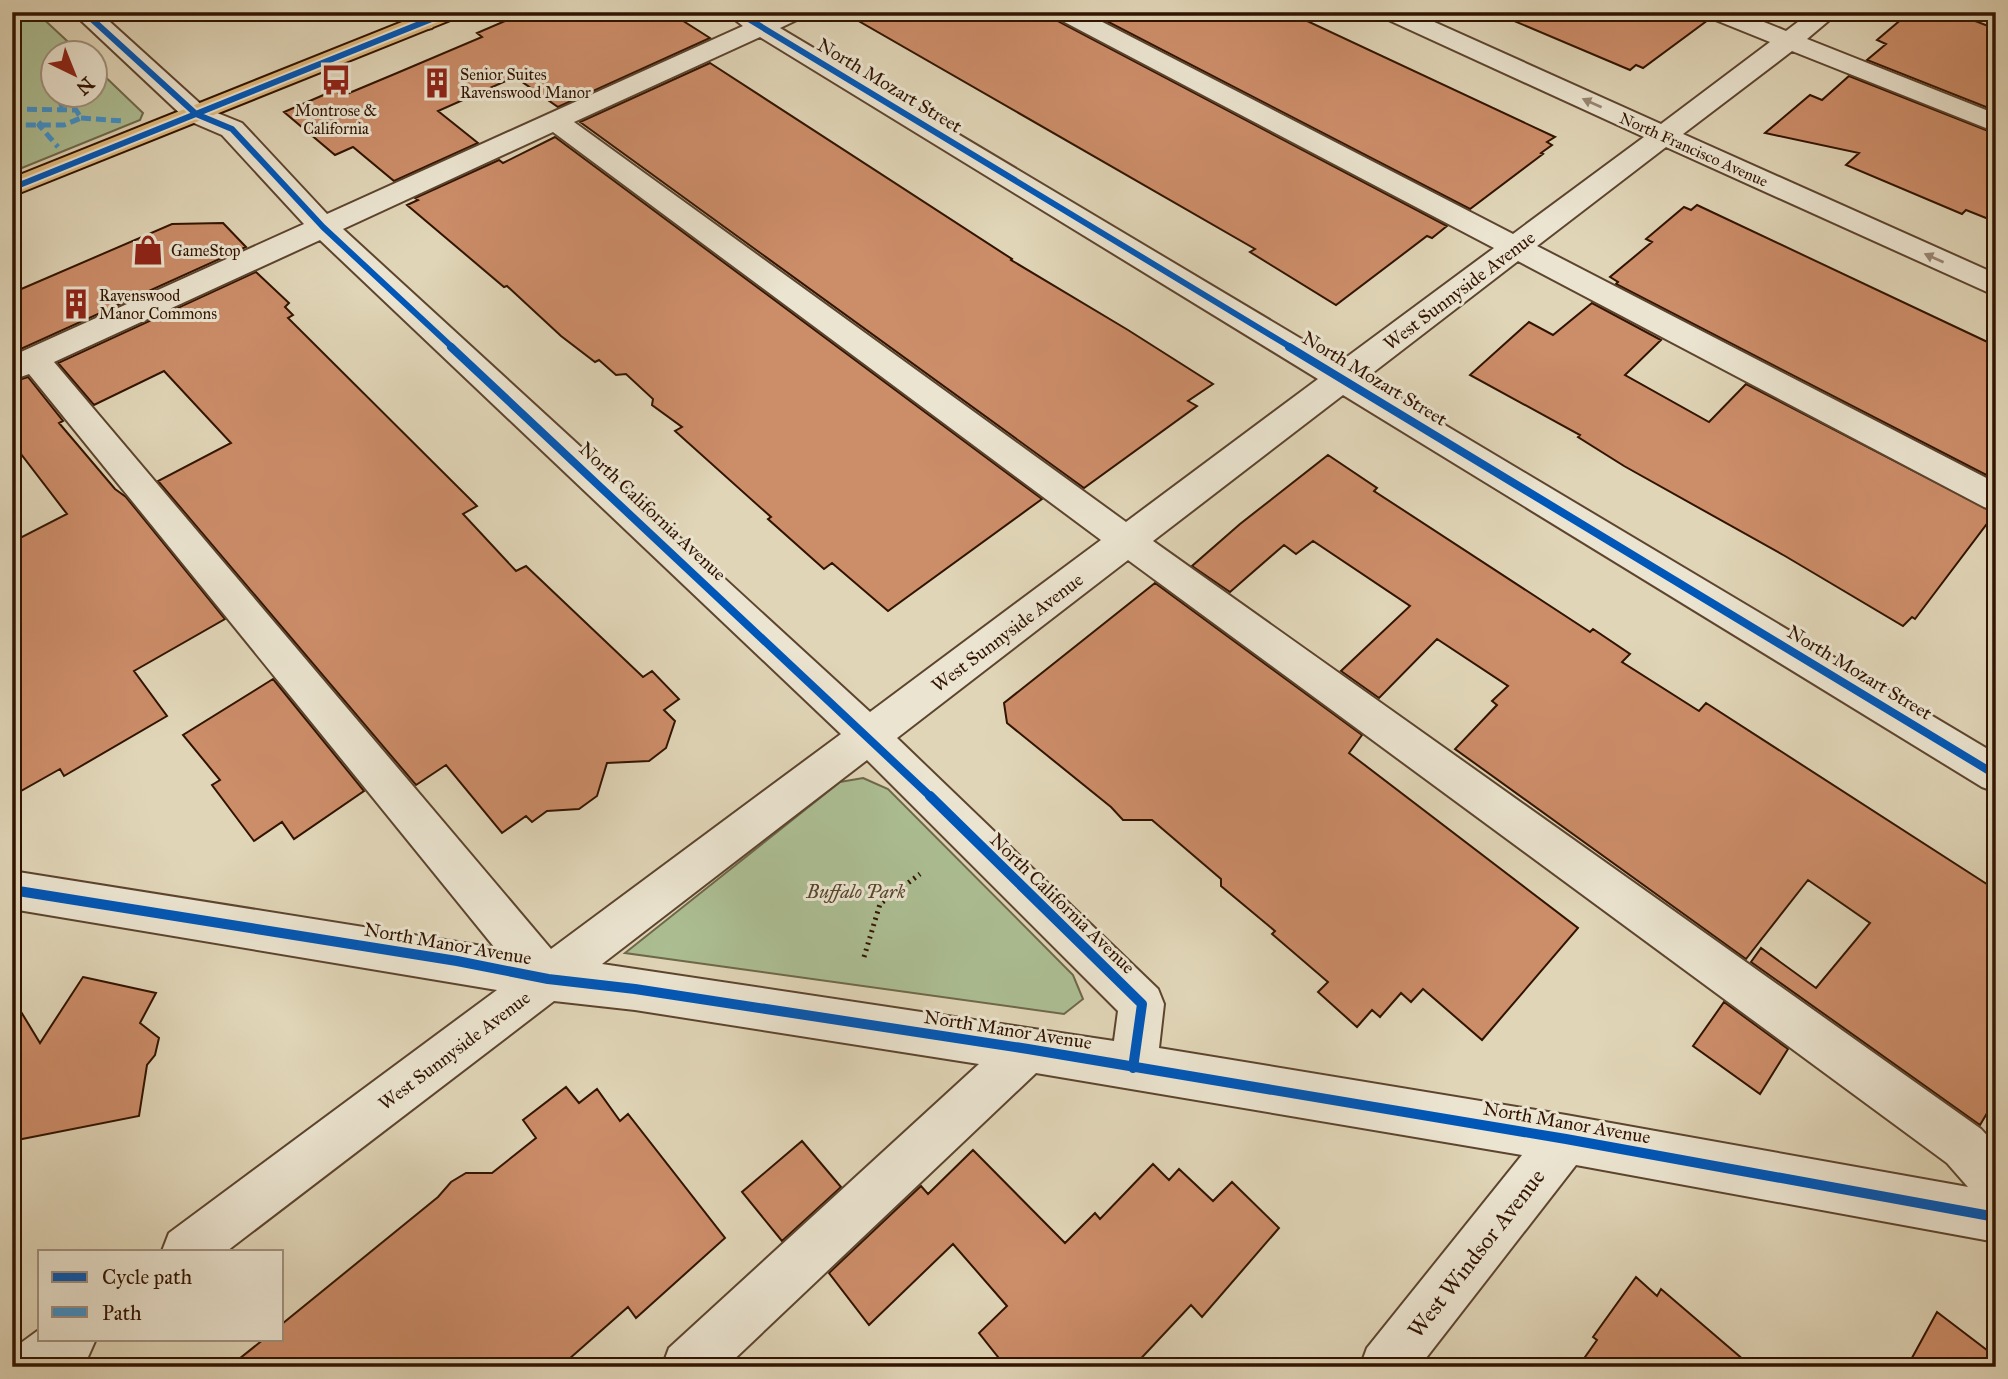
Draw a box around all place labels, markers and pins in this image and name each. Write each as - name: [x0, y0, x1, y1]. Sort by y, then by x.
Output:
- bus stop icon: Montrose & California: [319, 63, 353, 97]
- place label: Senior Suites Ravenswood Manor: [460, 65, 591, 102]
- building icon: Senior Suites Ravenswood Manor: [420, 66, 454, 100]
- place label: Montrose & California: [295, 101, 378, 138]
- shop icon: GameStop: [131, 233, 165, 267]
- place label: GameStop: [171, 241, 241, 260]
- place label: Ravenswood Manor Commons: [99, 286, 217, 323]
- building icon: Ravenswood Manor Commons: [59, 287, 93, 321]

